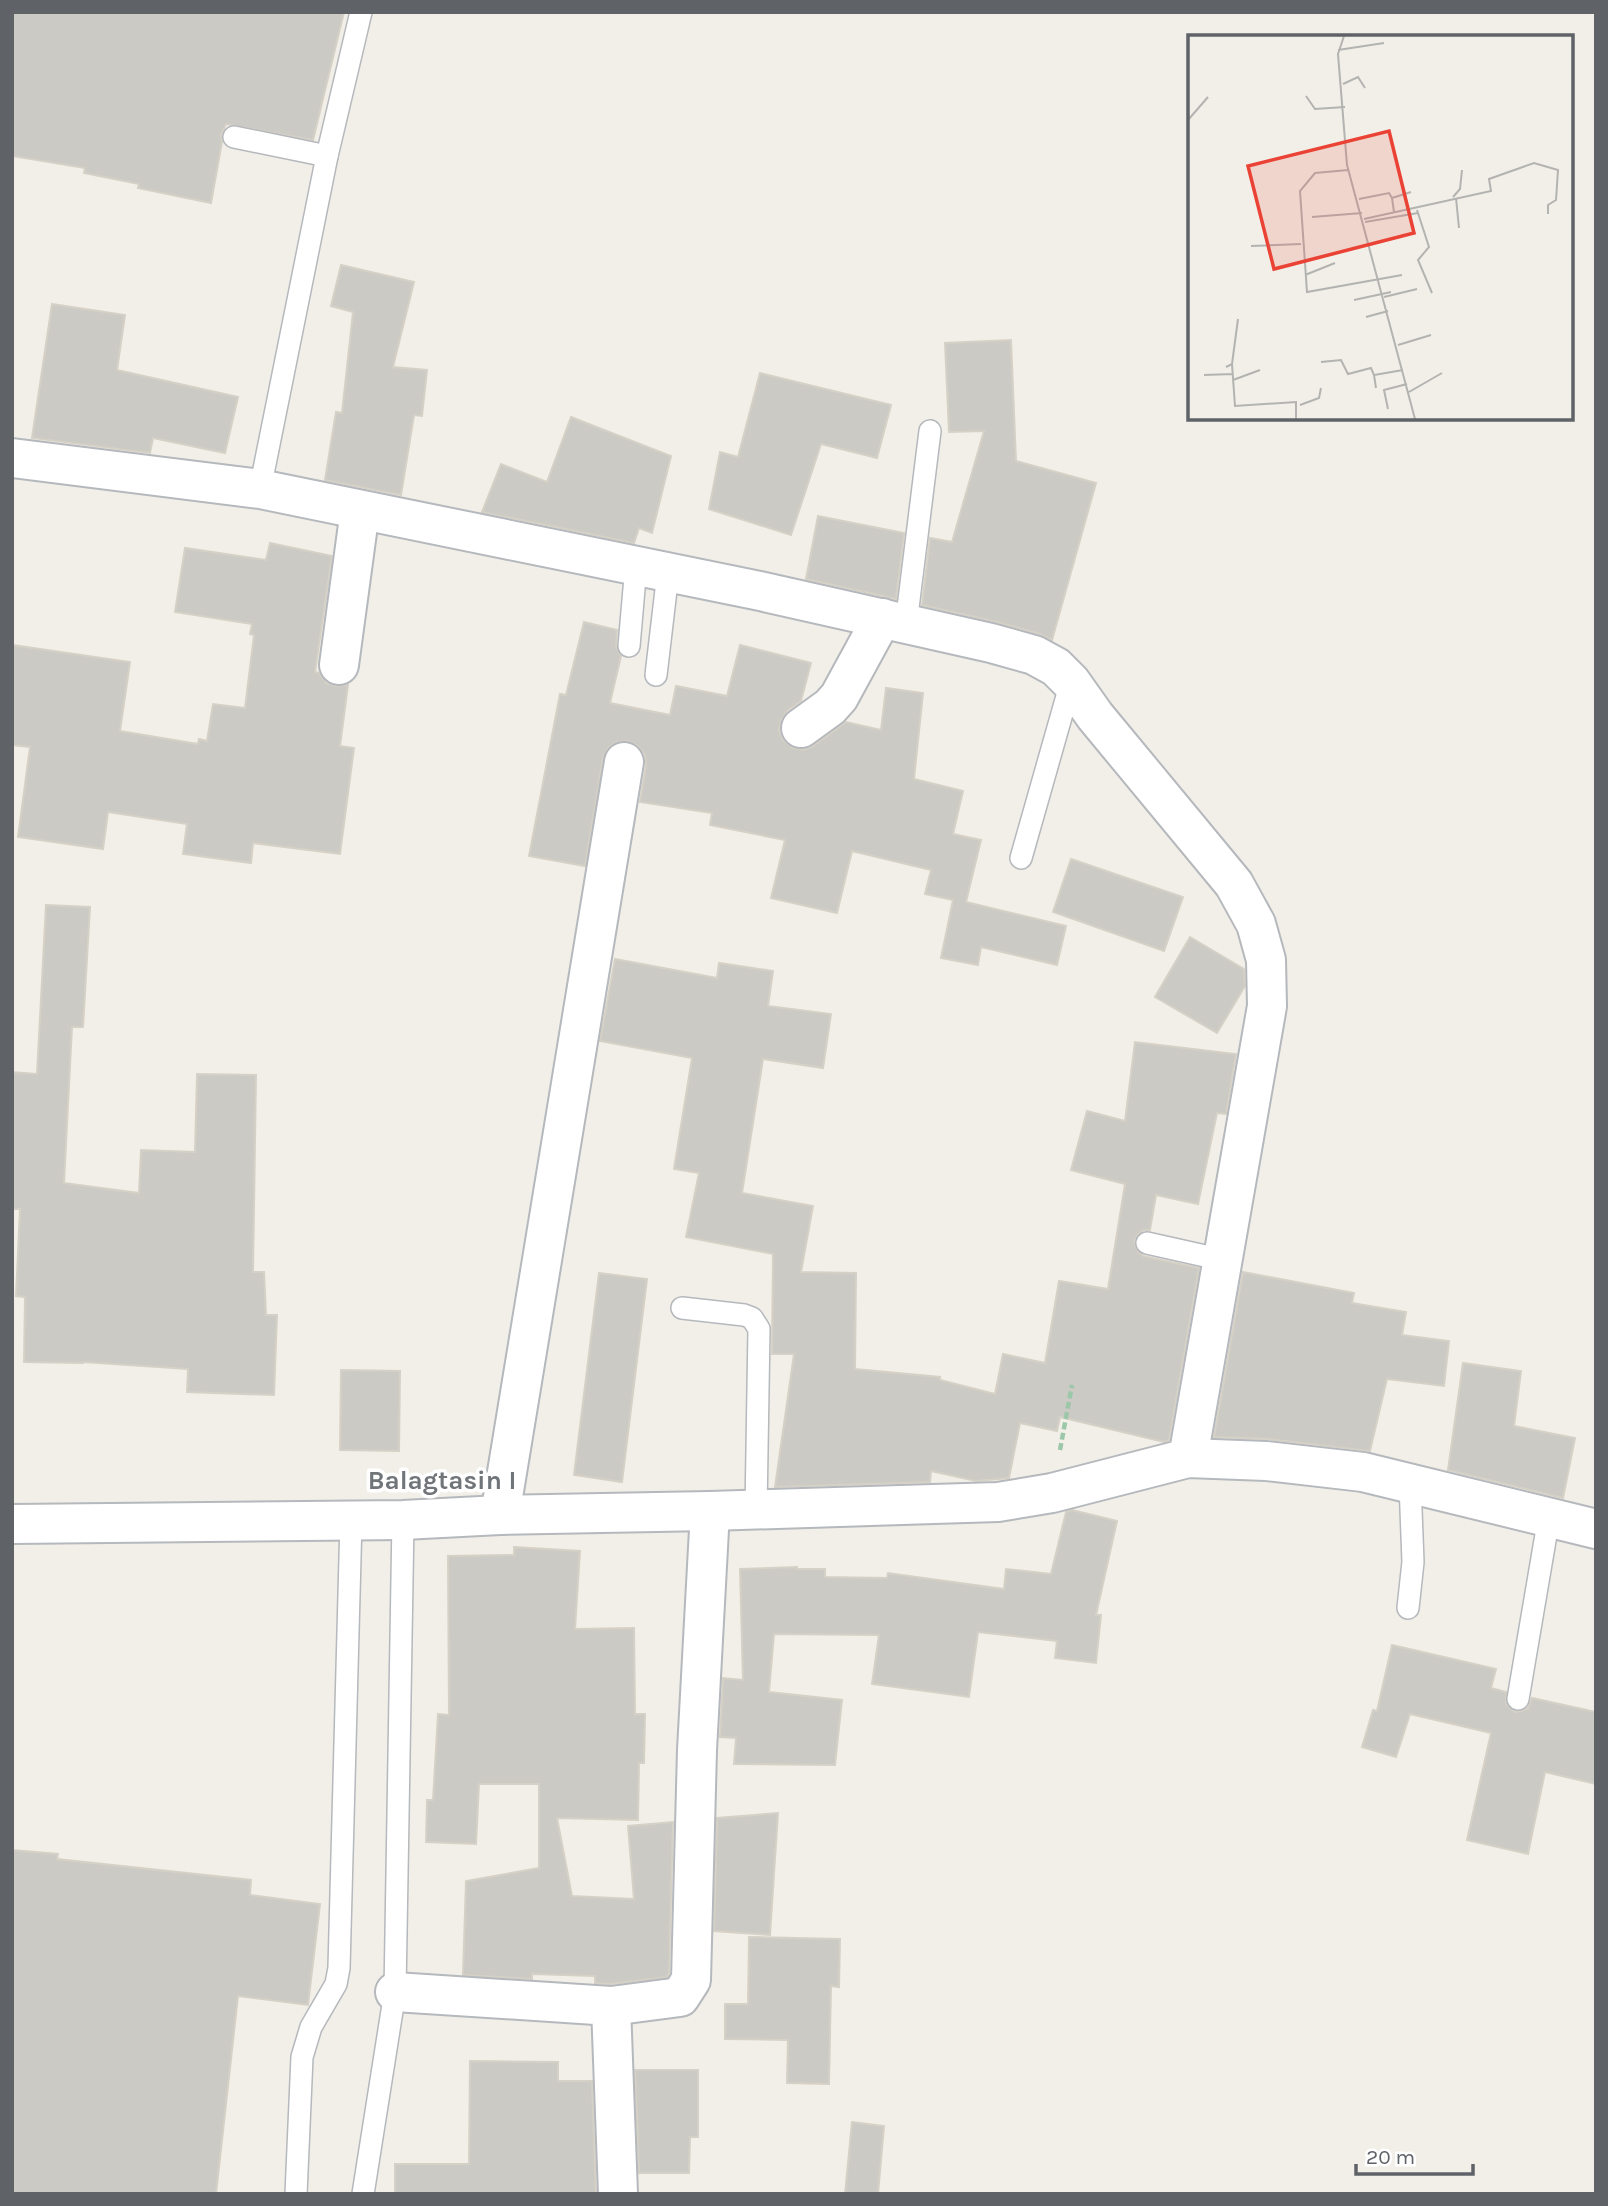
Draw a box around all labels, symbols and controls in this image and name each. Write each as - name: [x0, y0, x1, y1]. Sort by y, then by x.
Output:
- inset map: [1188, 35, 1573, 420]
- district label: Balagtasin I: [368, 1465, 516, 1496]
- scale bar: [1356, 2132, 1473, 2176]
- text: 20 m: [1366, 2145, 1415, 2169]

